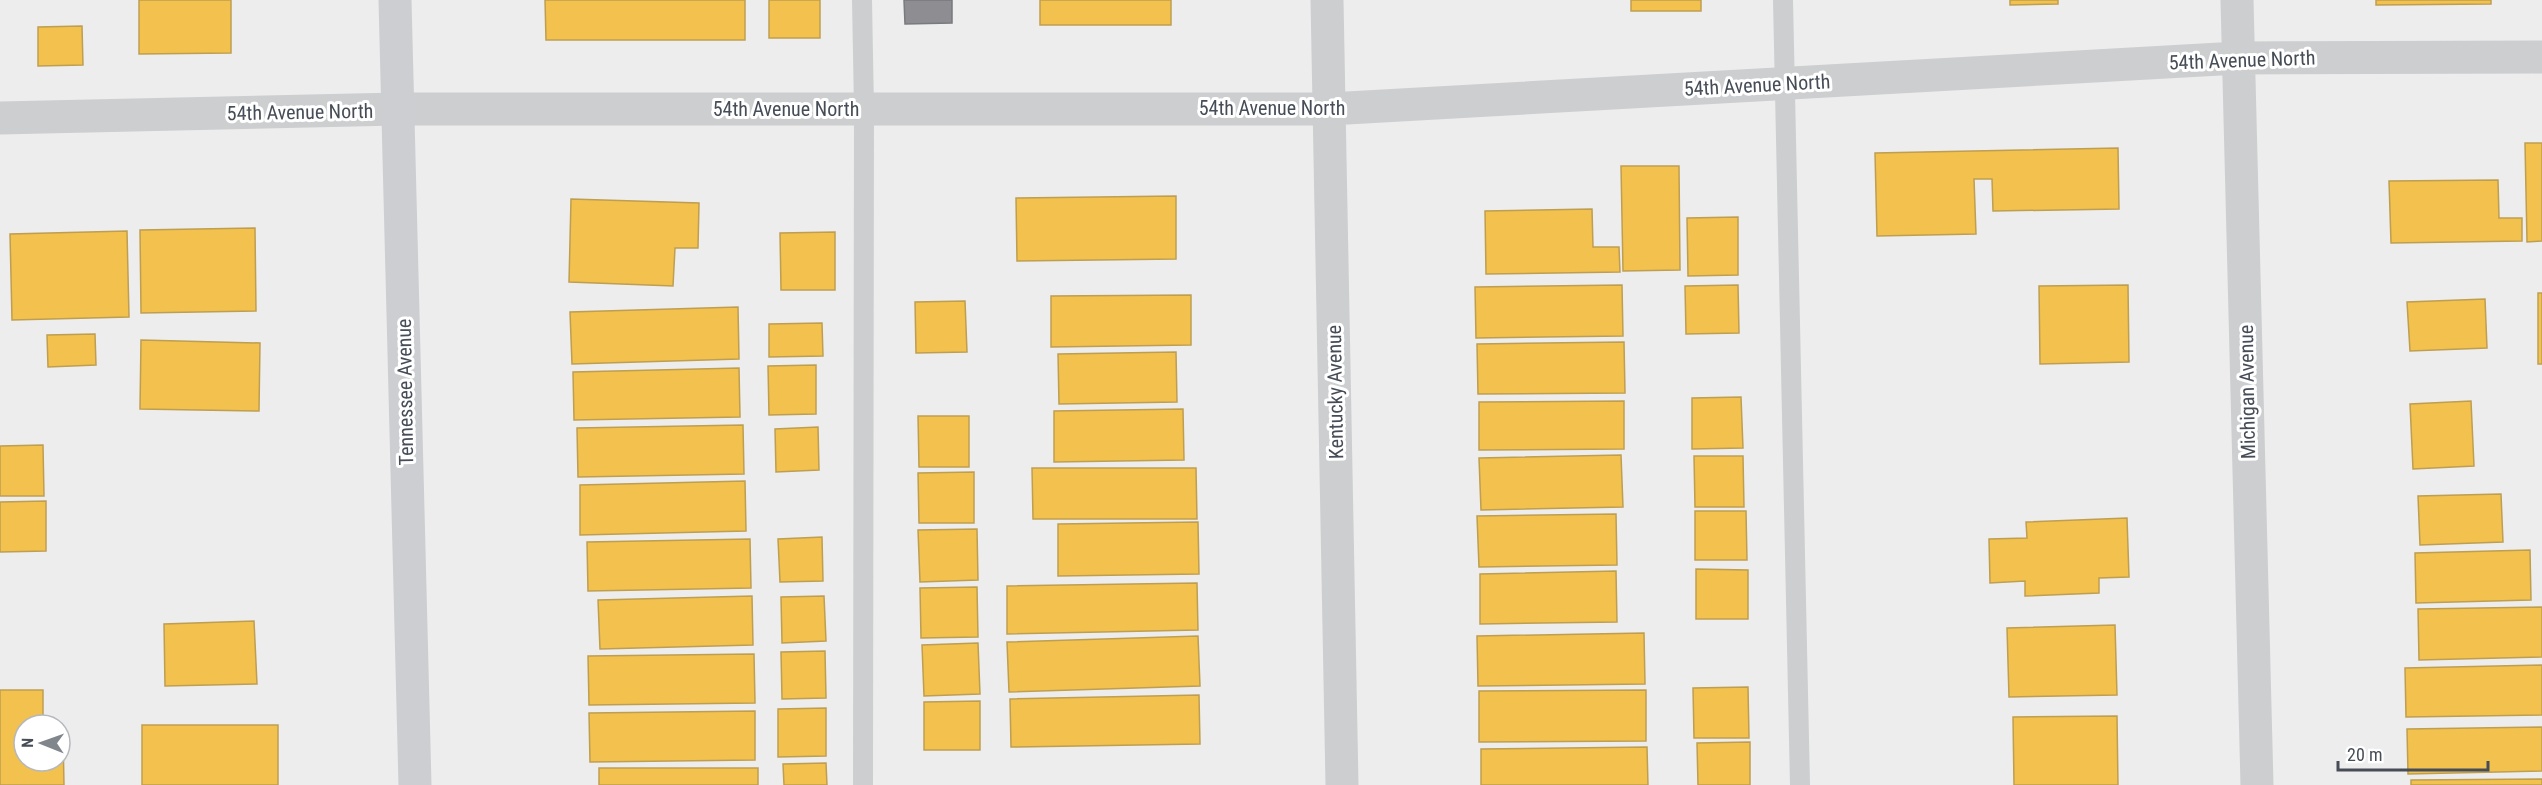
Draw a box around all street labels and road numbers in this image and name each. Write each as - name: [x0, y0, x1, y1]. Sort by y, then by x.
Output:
- street label: 54th Avenue North: [2168, 45, 2316, 75]
- street label: 54th Avenue North: [1683, 69, 1831, 101]
- street label: 54th Avenue North: [1199, 96, 1345, 120]
- street label: 54th Avenue North: [713, 97, 859, 121]
- street label: 54th Avenue North: [226, 99, 374, 125]
- street label: Tennessee Avenue: [392, 318, 418, 466]
- street label: Kentucky Avenue: [1322, 325, 1348, 459]
- street label: Michigan Avenue: [2234, 325, 2260, 459]

